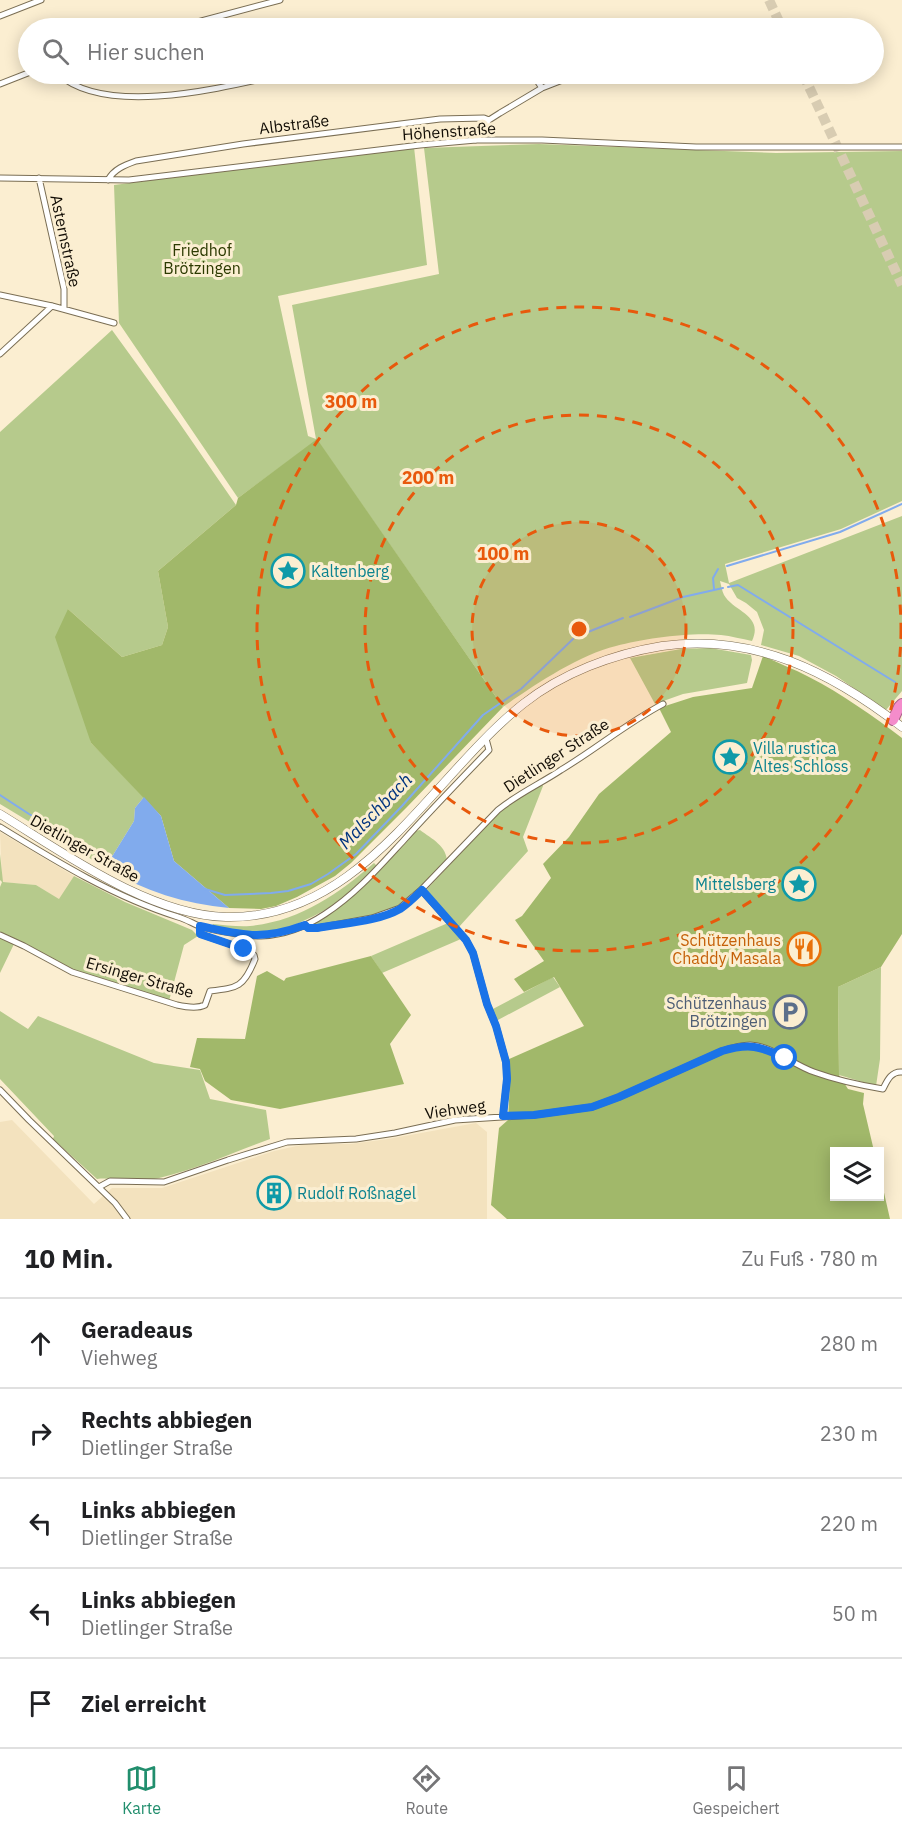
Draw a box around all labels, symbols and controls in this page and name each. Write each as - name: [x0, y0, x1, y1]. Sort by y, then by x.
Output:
- search box: [18, 18, 884, 84]
- icon: search: [39, 35, 72, 68]
- text: Hier suchen: [87, 37, 205, 66]
- street label: Albstraße: [258, 110, 330, 138]
- street label: Höhenstraße: [401, 118, 497, 144]
- street label: Asternstraße: [46, 193, 86, 289]
- park label: Friedhof Brötzingen: [163, 240, 241, 278]
- text: 300 m: [325, 390, 377, 413]
- text: 200 m: [402, 466, 454, 489]
- text: 100 m: [477, 542, 529, 565]
- place icon: Kaltenberg: [270, 553, 306, 589]
- place label: Kaltenberg: [311, 561, 390, 581]
- centre of rings: [569, 619, 589, 639]
- street label: Dietlinger Straße: [500, 713, 613, 797]
- place label: Villa rustica Altes Schloss: [753, 738, 849, 776]
- place icon: Villa rustica Altes Schloss: [712, 739, 748, 775]
- water label: Malschbach: [333, 768, 417, 854]
- street label: Dietlinger Straße: [27, 810, 143, 886]
- place icon: Mittelsberg: [781, 866, 817, 902]
- place label: Mittelsberg: [695, 874, 777, 894]
- place label: Schützenhaus Chaddy Masala: [672, 930, 781, 968]
- restaurant icon: Schützenhaus Chaddy Masala: [786, 931, 822, 967]
- route end: [230, 935, 256, 961]
- street label: Ersinger Straße: [84, 952, 196, 1002]
- place label: Schützenhaus Brötzingen: [666, 993, 767, 1031]
- parking icon: Schützenhaus Brötzingen: [772, 994, 808, 1030]
- route start: [771, 1044, 797, 1070]
- street label: Viehweg: [423, 1095, 487, 1123]
- map controls: [830, 1147, 884, 1201]
- button: layers: [830, 1147, 884, 1201]
- building icon: Rudolf Roßnagel: [256, 1175, 292, 1211]
- place label: Rudolf Roßnagel: [297, 1183, 416, 1203]
- text: 10 Min.: [24, 1241, 114, 1275]
- text: Zu Fuß · 780 m: [741, 1245, 878, 1272]
- text: Geradeaus: [81, 1315, 193, 1344]
- icon: ahead: [24, 1327, 57, 1360]
- text: 280 m: [820, 1330, 878, 1357]
- text: Viehweg: [81, 1344, 157, 1371]
- text: Rechts abbiegen: [81, 1405, 252, 1434]
- icon: right: [24, 1417, 57, 1450]
- text: 230 m: [820, 1420, 878, 1447]
- text: Dietlinger Straße: [81, 1434, 233, 1461]
- text: Links abbiegen: [81, 1495, 236, 1524]
- icon: left: [24, 1507, 57, 1540]
- text: 220 m: [820, 1510, 878, 1537]
- text: Dietlinger Straße: [81, 1524, 233, 1551]
- text: Links abbiegen: [81, 1585, 236, 1614]
- icon: left: [24, 1597, 57, 1630]
- text: 50 m: [832, 1600, 878, 1627]
- text: Dietlinger Straße: [81, 1614, 233, 1641]
- icon: arrive: [24, 1687, 57, 1720]
- text: Ziel erreicht: [81, 1689, 206, 1718]
- tab: Karte: [122, 1762, 161, 1818]
- tab: Route: [406, 1762, 448, 1818]
- tab: Gespeichert: [692, 1762, 780, 1818]

